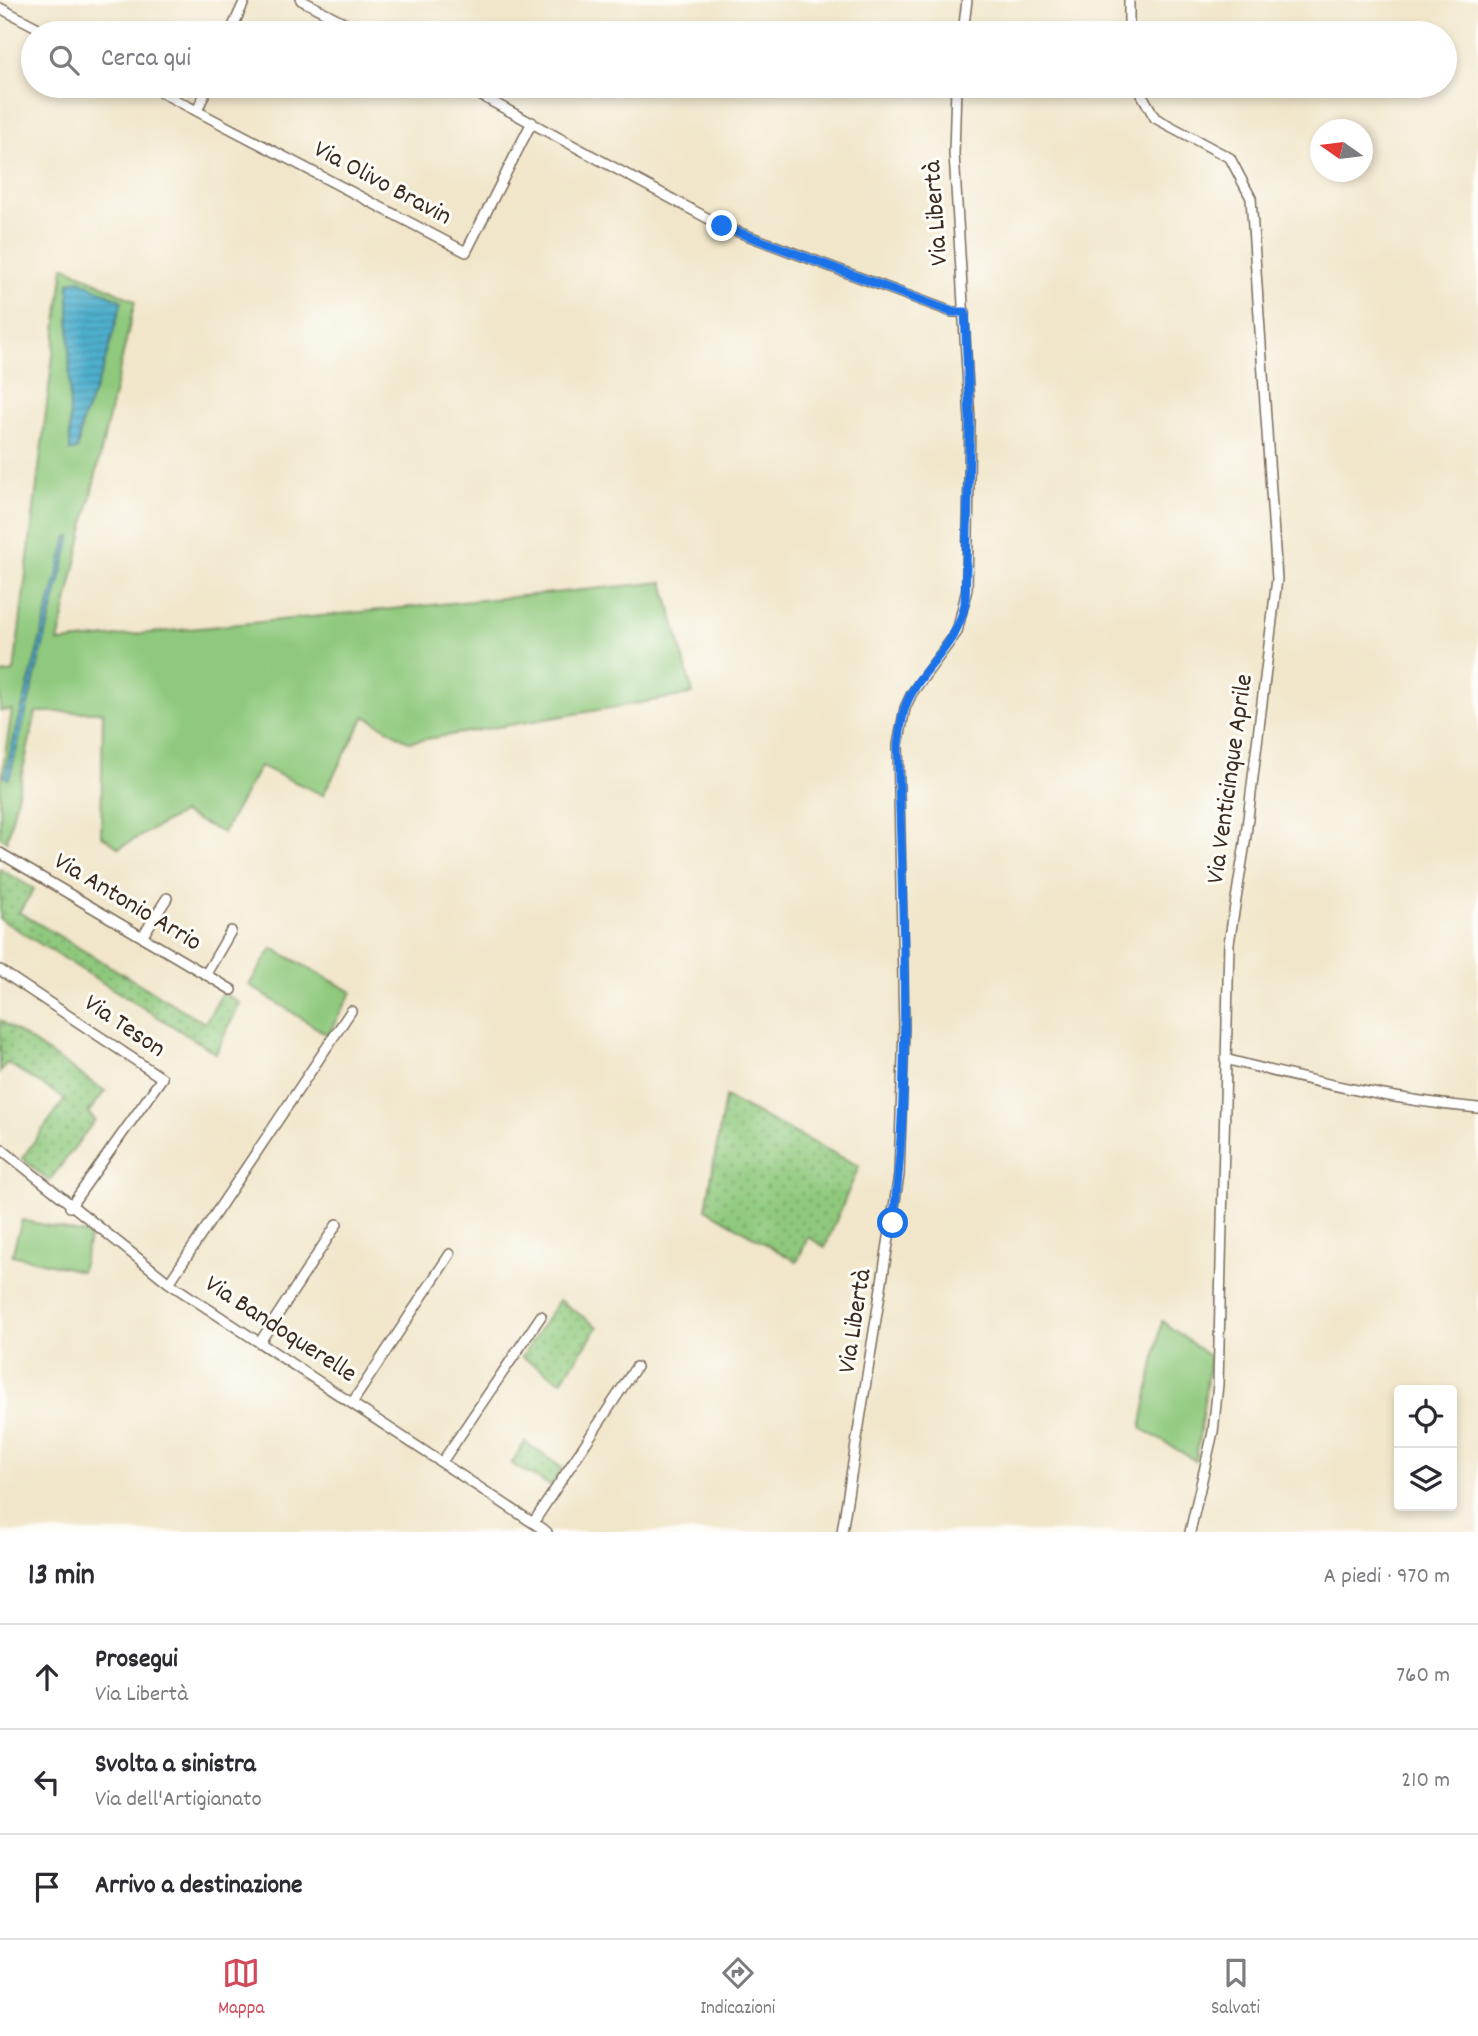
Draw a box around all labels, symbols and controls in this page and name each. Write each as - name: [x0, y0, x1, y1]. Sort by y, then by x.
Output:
- search box: [21, 21, 1457, 98]
- icon: search: [45, 41, 83, 79]
- text: Cerca qui: [101, 41, 191, 78]
- north arrow: [1310, 119, 1373, 182]
- street label: Via Olivo Bravin: [306, 132, 458, 236]
- street label: Via Libertà: [915, 159, 959, 267]
- route end: [706, 210, 737, 241]
- street label: Via Venticinque Aprile: [1198, 672, 1264, 886]
- street label: Via Antonio Arrio: [46, 844, 208, 962]
- street label: Via Teson: [76, 986, 172, 1068]
- route start: [877, 1207, 908, 1238]
- street label: Via Libertà: [829, 1266, 883, 1376]
- street label: Via Bandoquerelle: [197, 1267, 363, 1393]
- map controls: [1394, 1385, 1457, 1511]
- button: locate: [1394, 1385, 1457, 1448]
- button: layers: [1394, 1448, 1457, 1511]
- text: 13 min: [28, 1556, 95, 1599]
- text: A piedi · 970 m: [1324, 1561, 1450, 1594]
- text: Prosegui: [95, 1642, 178, 1679]
- icon: ahead: [28, 1658, 66, 1696]
- text: 760 m: [1396, 1660, 1450, 1693]
- text: Via Libertà: [95, 1679, 189, 1712]
- text: Svolta a sinistra: [95, 1747, 256, 1784]
- icon: left: [28, 1763, 66, 1801]
- text: 210 m: [1401, 1765, 1450, 1798]
- text: Via dell'Artigianato: [95, 1784, 262, 1817]
- icon: arrive: [28, 1868, 66, 1906]
- text: Arrivo a destinazione: [95, 1868, 303, 1905]
- tab: Mappa: [218, 1954, 264, 2023]
- tab: Indicazioni: [700, 1954, 775, 2023]
- tab: Salvati: [1211, 1954, 1260, 2023]

